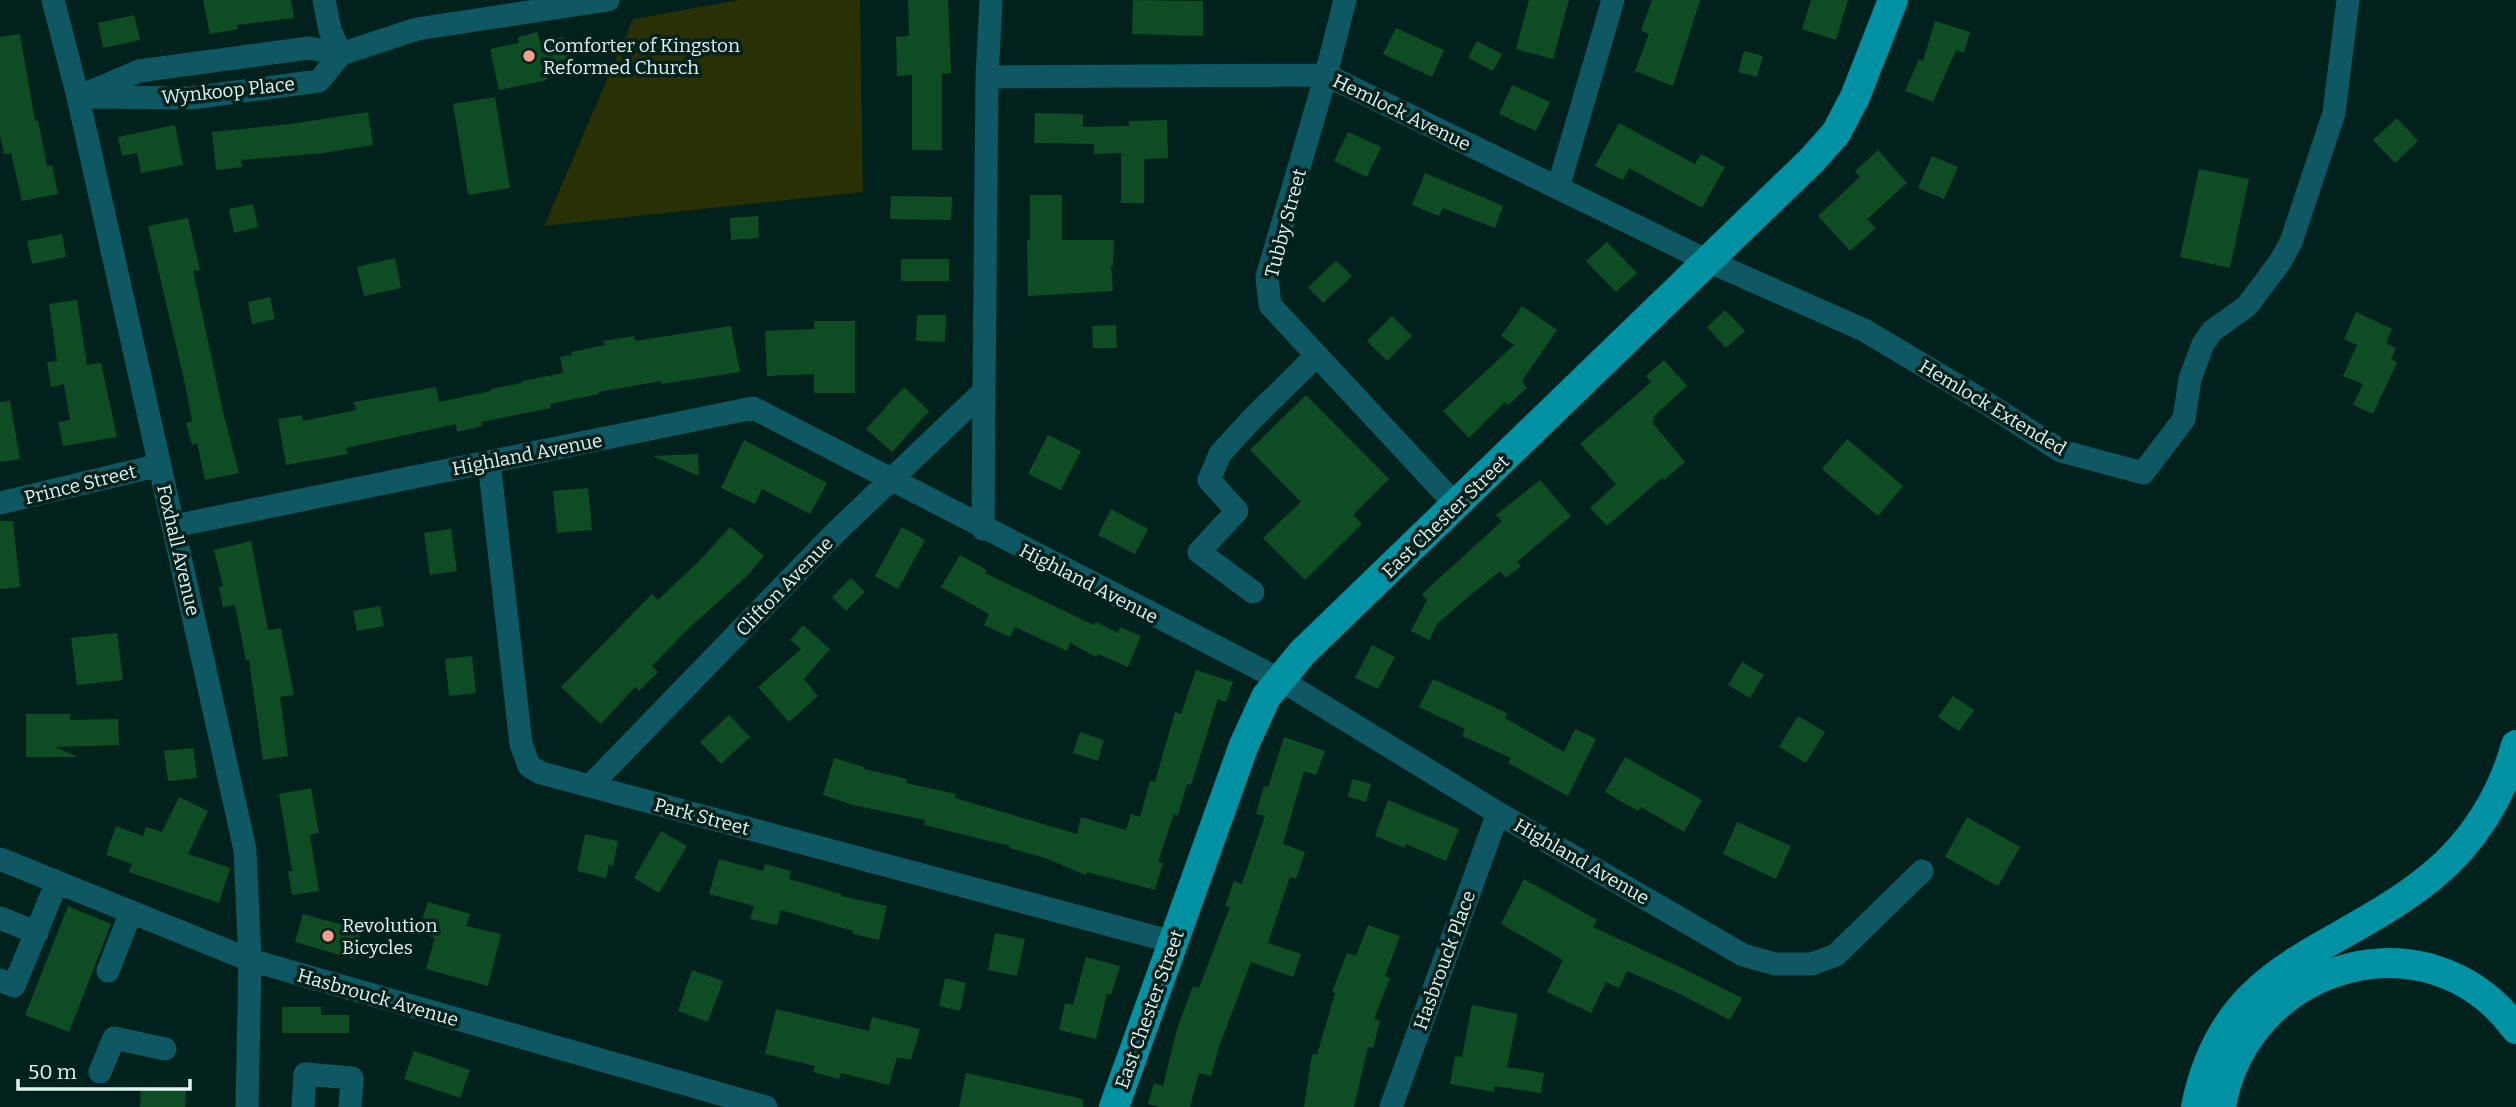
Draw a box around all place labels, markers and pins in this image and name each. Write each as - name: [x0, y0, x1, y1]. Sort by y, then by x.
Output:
- place label: Comforter of Kingston Reformed Church: [543, 34, 740, 79]
- marker: Comforter of Kingston Reformed Church: [521, 48, 537, 64]
- place label: Revolution Bicycles: [342, 914, 437, 959]
- marker: Revolution Bicycles: [320, 928, 336, 944]

